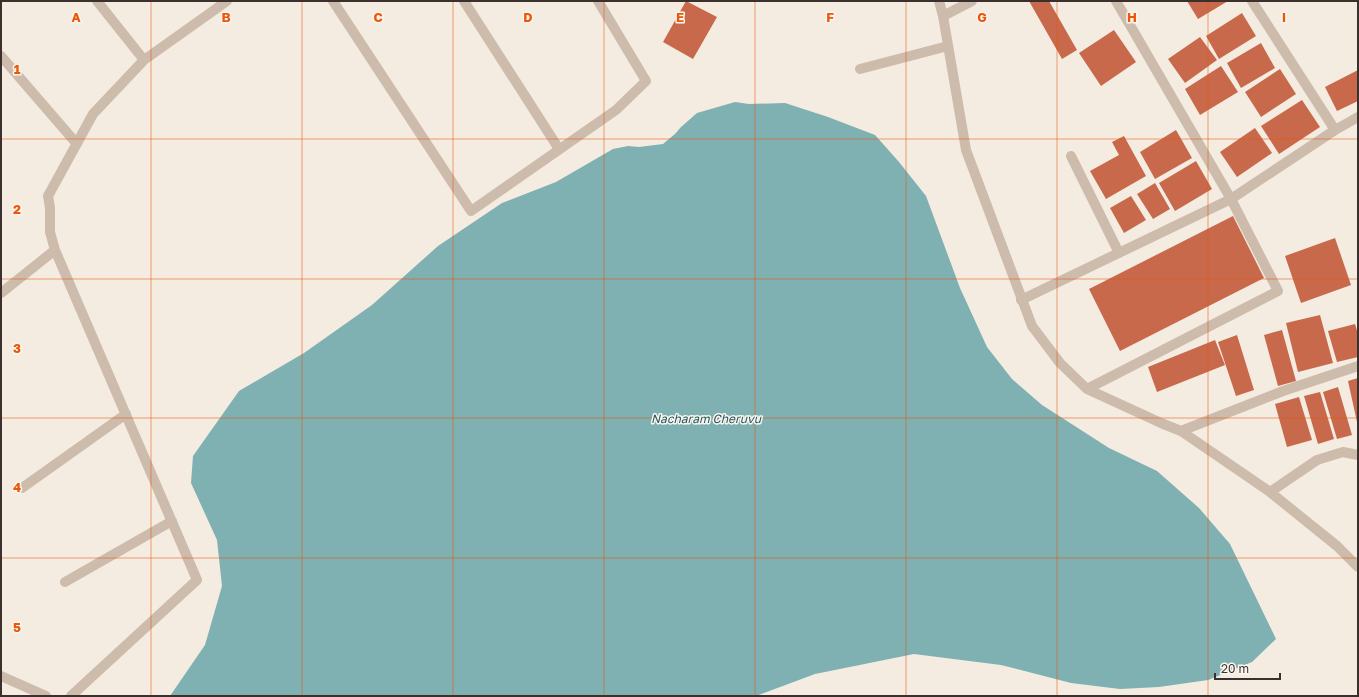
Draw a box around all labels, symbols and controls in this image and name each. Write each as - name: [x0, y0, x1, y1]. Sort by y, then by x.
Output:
- text: A: [71, 9, 81, 25]
- text: B: [221, 9, 231, 25]
- text: C: [373, 9, 383, 25]
- text: D: [523, 9, 533, 25]
- text: E: [676, 9, 684, 25]
- text: F: [826, 9, 834, 25]
- text: G: [977, 9, 987, 25]
- text: H: [1127, 9, 1137, 25]
- text: I: [1282, 9, 1286, 25]
- text: 1: [14, 61, 21, 77]
- text: 2: [13, 201, 21, 217]
- text: 3: [13, 340, 21, 356]
- water label: Nacharam Cheruvu: [651, 411, 762, 426]
- text: 4: [13, 479, 21, 495]
- text: 5: [13, 619, 21, 635]
- scale bar: [1215, 655, 1280, 681]
- text: 20 m: [1221, 661, 1249, 676]

